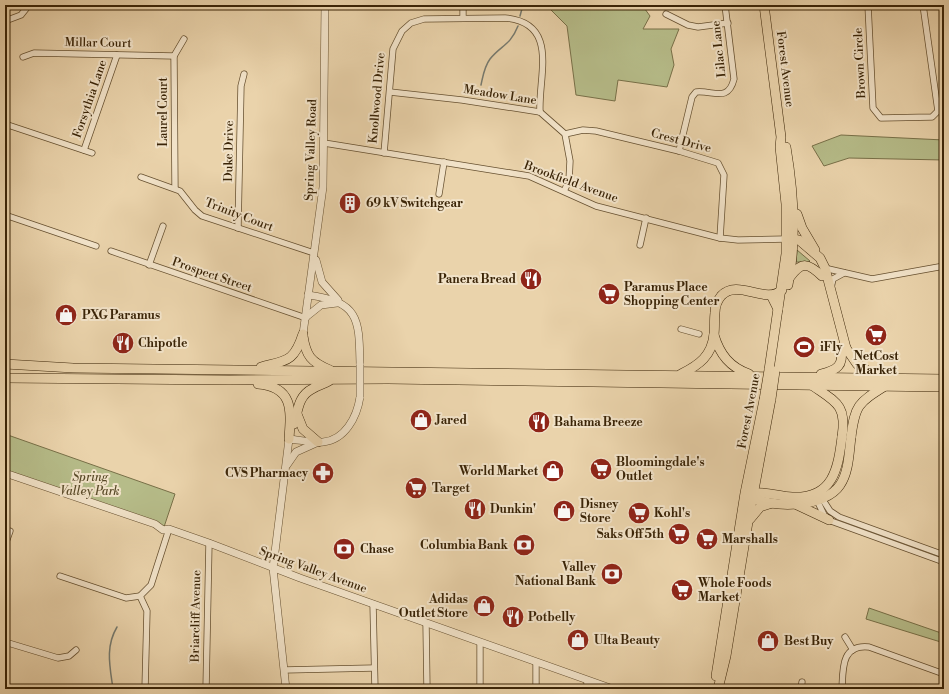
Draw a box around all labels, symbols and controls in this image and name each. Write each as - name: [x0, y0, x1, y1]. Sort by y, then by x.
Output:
- street label: Lilac Lane: [709, 20, 729, 78]
- street label: Brown Circle: [851, 27, 869, 100]
- street label: Forest Avenue: [773, 30, 797, 108]
- street label: Millar Court: [64, 35, 132, 51]
- street label: Knollwood Drive: [366, 52, 388, 144]
- street label: Forsythia Lane: [70, 58, 110, 140]
- street label: Laurel Court: [156, 76, 171, 147]
- street label: Meadow Lane: [462, 82, 538, 108]
- street label: Spring Valley Road: [302, 99, 320, 201]
- street label: Duke Drive: [221, 120, 237, 182]
- street label: Crest Drive: [649, 126, 713, 156]
- street label: Brookfield Avenue: [521, 158, 620, 206]
- building icon: 69 kV Switchgear: [337, 190, 363, 216]
- street label: Trinity Court: [202, 195, 276, 235]
- place label: 69 kV Switchgear: [366, 196, 463, 211]
- street label: Prospect Street: [170, 254, 255, 296]
- restaurant icon: Panera Bread: [518, 266, 544, 292]
- place label: Panera Bread: [438, 272, 516, 287]
- place label: Paramus Place Shopping Center: [624, 280, 720, 309]
- supermarket icon: Paramus Place Shopping Center: [596, 281, 622, 307]
- shop icon: PXG Paramus: [53, 302, 79, 328]
- place label: PXG Paramus: [82, 308, 160, 323]
- supermarket icon: NetCost Market: [863, 322, 889, 348]
- restaurant icon: Chipotle: [110, 330, 136, 356]
- sports icon: iFly: [791, 334, 817, 360]
- place label: Chipotle: [138, 336, 188, 351]
- place label: iFly: [820, 340, 843, 355]
- place label: NetCost Market: [853, 349, 899, 378]
- street label: Forest Avenue: [734, 372, 764, 450]
- shop icon: Jared: [408, 407, 434, 433]
- restaurant icon: Bahama Breeze: [526, 409, 552, 435]
- place label: Jared: [434, 413, 468, 428]
- place label: Bahama Breeze: [554, 415, 643, 430]
- place label: Bloomingdale's Outlet: [616, 455, 705, 484]
- supermarket icon: Bloomingdale's Outlet: [588, 456, 614, 482]
- shop icon: World Market: [540, 458, 566, 484]
- pharmacy icon: CVS Pharmacy: [310, 460, 336, 486]
- place label: World Market: [458, 464, 539, 479]
- place label: CVS Pharmacy: [225, 466, 309, 481]
- park label: Spring Valley Park: [60, 470, 120, 499]
- supermarket icon: Target: [403, 475, 429, 501]
- place label: Target: [432, 481, 471, 496]
- restaurant icon: Dunkin': [462, 496, 488, 522]
- place label: Disney Store: [580, 497, 619, 526]
- shop icon: Disney Store: [551, 498, 577, 524]
- supermarket icon: Kohl's: [626, 500, 652, 526]
- place label: Dunkin': [490, 502, 536, 517]
- place label: Kohl's: [654, 506, 690, 521]
- supermarket icon: Saks Off 5th: [666, 521, 692, 547]
- supermarket icon: Marshalls: [694, 526, 720, 552]
- place label: Saks Off 5th: [597, 527, 665, 542]
- bank icon: Columbia Bank: [511, 532, 537, 558]
- place label: Marshalls: [722, 532, 778, 547]
- bank icon: Chase: [331, 536, 357, 562]
- place label: Columbia Bank: [420, 538, 509, 553]
- place label: Chase: [360, 542, 395, 557]
- street label: Spring Valley Avenue: [257, 544, 369, 596]
- place label: Valley National Bank: [515, 560, 597, 589]
- bank icon: Valley National Bank: [599, 561, 625, 587]
- street label: Briarcliff Avenue: [188, 570, 204, 663]
- place label: Whole Foods Market: [697, 576, 771, 605]
- supermarket icon: Whole Foods Market: [669, 577, 695, 603]
- place label: Adidas Outlet Store: [399, 592, 469, 621]
- shop icon: Adidas Outlet Store: [471, 593, 497, 619]
- restaurant icon: Potbelly: [500, 604, 526, 630]
- place label: Potbelly: [528, 610, 576, 625]
- shop icon: Ulta Beauty: [565, 627, 591, 653]
- shop icon: Best Buy: [755, 628, 781, 654]
- place label: Ulta Beauty: [594, 633, 661, 648]
- place label: Best Buy: [784, 634, 834, 649]

